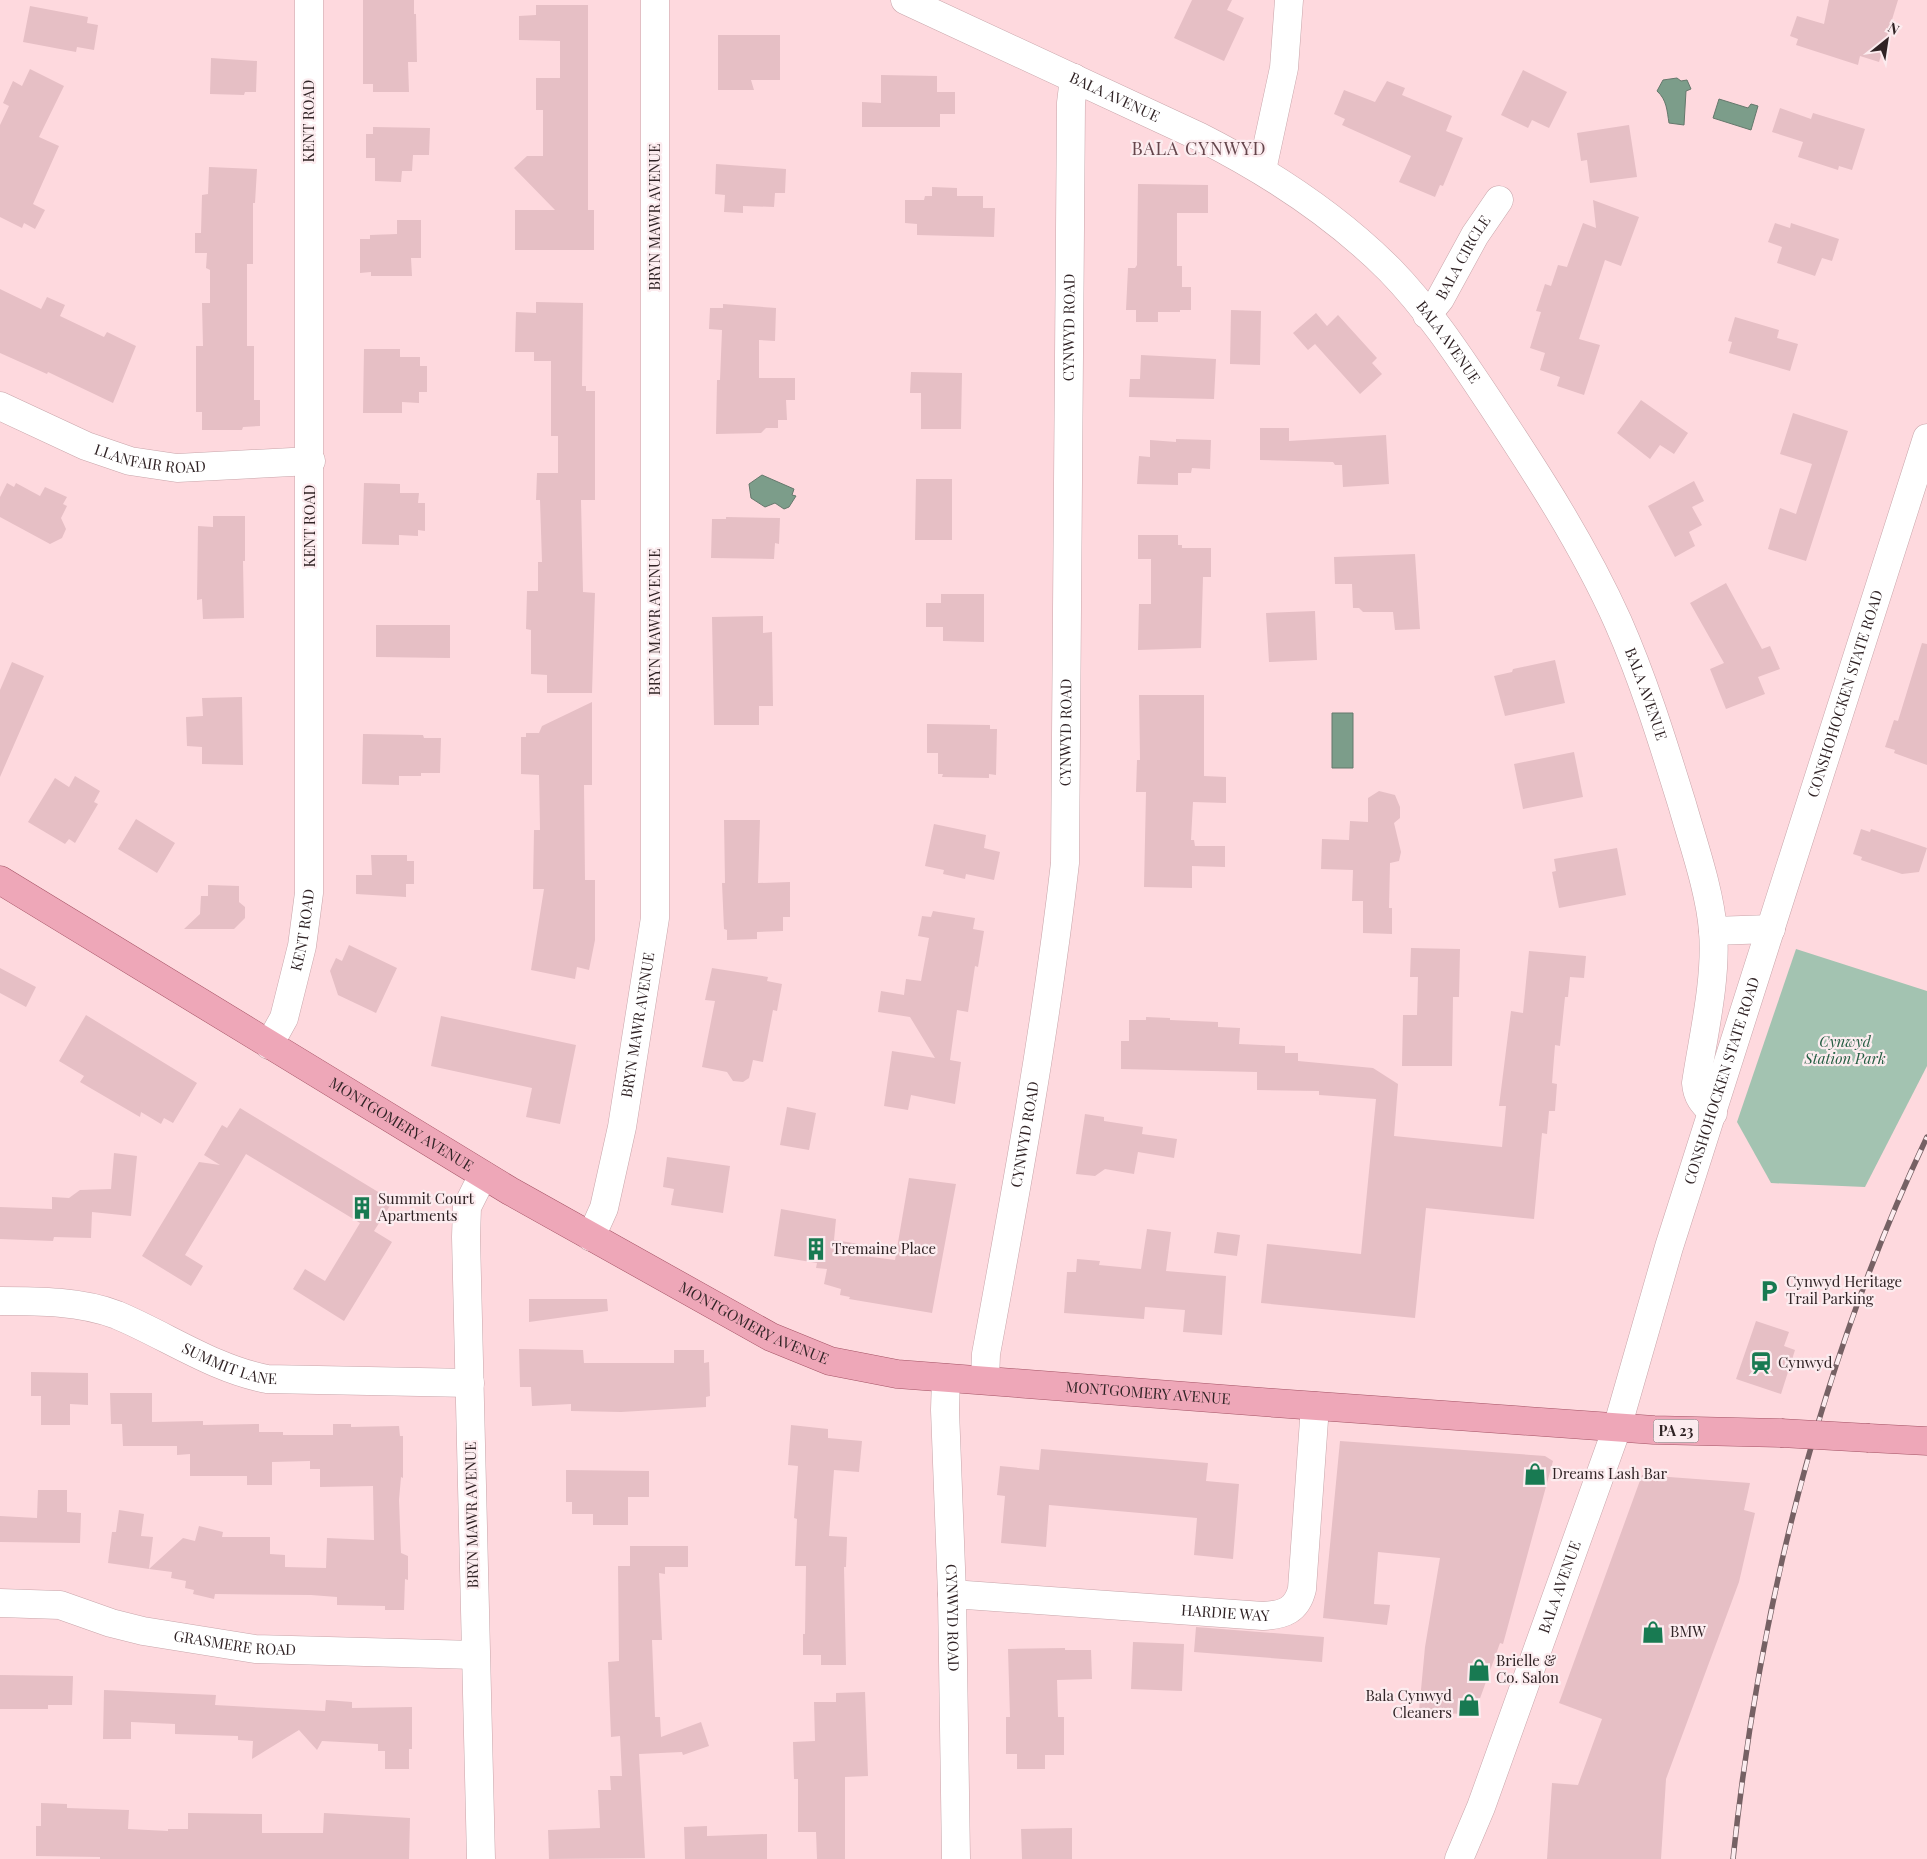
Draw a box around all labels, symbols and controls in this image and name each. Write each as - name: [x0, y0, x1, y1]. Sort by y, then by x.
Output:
- north arrow: [1862, 15, 1912, 65]
- text: N: [1885, 18, 1903, 39]
- street label: BALA AVENUE: [1067, 67, 1163, 126]
- street label: KENT ROAD: [298, 79, 318, 162]
- district label: BALA CYNWYD: [1131, 136, 1267, 160]
- street label: BRYN MAWR AVENUE: [644, 144, 664, 290]
- street label: BALA CIRCLE: [1431, 211, 1495, 303]
- street label: CYNWYD ROAD: [1058, 273, 1079, 381]
- street label: BALA AVENUE: [1412, 296, 1485, 387]
- street label: LLANFAIR ROAD: [92, 439, 206, 477]
- street label: KENT ROAD: [299, 484, 319, 567]
- street label: BRYN MAWR AVENUE: [644, 549, 664, 695]
- street label: CONSHOHOCKEN STATE ROAD: [1802, 587, 1887, 800]
- street label: BALA AVENUE: [1621, 644, 1672, 743]
- street label: CYNWYD ROAD: [1055, 678, 1075, 786]
- street label: KENT ROAD: [285, 888, 318, 973]
- street label: BRYN MAWR AVENUE: [616, 951, 658, 1099]
- street label: CONSHOHOCKEN STATE ROAD: [1679, 974, 1764, 1187]
- park label: Cynwyd Station Park: [1803, 1031, 1886, 1068]
- street label: MONTGOMERY AVENUE: [326, 1072, 478, 1175]
- street label: CYNWYD ROAD: [1005, 1080, 1043, 1189]
- place label: Summit Court Apartments: [377, 1188, 475, 1225]
- building icon: Summit Court Apartments: [349, 1195, 375, 1221]
- building icon: Tremaine Place: [803, 1236, 829, 1262]
- place label: Tremaine Place: [832, 1238, 936, 1258]
- place label: Cynwyd Heritage Trail Parking: [1786, 1271, 1902, 1308]
- street label: MONTGOMERY AVENUE: [676, 1277, 832, 1368]
- parking icon: Cynwyd Heritage Trail Parking: [1756, 1278, 1782, 1304]
- street label: SUMMIT LANE: [179, 1337, 277, 1388]
- station icon: Cynwyd: [1748, 1350, 1774, 1376]
- place label: Cynwyd: [1778, 1352, 1833, 1372]
- street label: MONTGOMERY AVENUE: [1065, 1376, 1231, 1409]
- road number: PA 23: [1654, 1420, 1698, 1442]
- street label: BRYN MAWR AVENUE: [460, 1441, 482, 1589]
- shop icon: Dreams Lash Bar: [1522, 1461, 1548, 1487]
- place label: Dreams Lash Bar: [1552, 1463, 1667, 1483]
- street label: BALA AVENUE: [1533, 1538, 1585, 1636]
- street label: CYNWYD ROAD: [942, 1564, 964, 1672]
- street label: HARDIE WAY: [1180, 1599, 1270, 1625]
- shop icon: BMW: [1640, 1619, 1666, 1645]
- place label: BMW: [1670, 1621, 1706, 1641]
- street label: GRASMERE ROAD: [172, 1625, 297, 1659]
- place label: Brielle & Co. Salon: [1496, 1650, 1559, 1687]
- shop icon: Brielle & Co. Salon: [1466, 1657, 1492, 1683]
- place label: Bala Cynwyd Cleaners: [1365, 1685, 1452, 1722]
- shop icon: Bala Cynwyd Cleaners: [1456, 1692, 1482, 1718]

